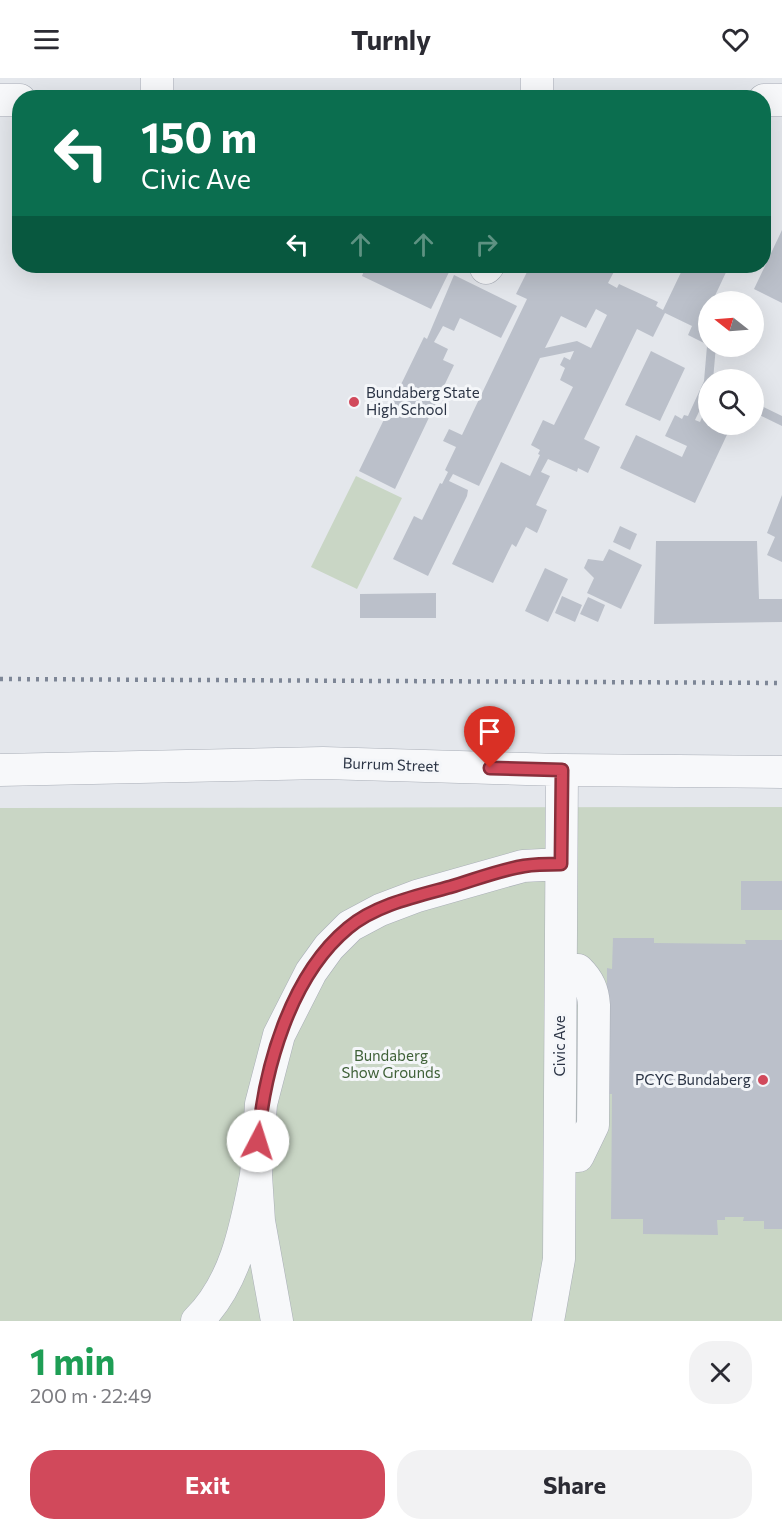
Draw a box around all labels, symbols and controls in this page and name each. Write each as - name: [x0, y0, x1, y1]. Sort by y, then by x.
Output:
- icon: menu: [30, 23, 63, 56]
- text: Turnly: [351, 23, 431, 56]
- icon: heart: [719, 23, 752, 56]
- text: 150 m: [141, 110, 257, 162]
- icon: left: [42, 114, 120, 192]
- text: Civic Ave: [141, 162, 251, 195]
- icon: left: [281, 228, 314, 261]
- icon: ahead: [344, 228, 377, 261]
- icon: ahead: [407, 228, 440, 261]
- icon: right: [470, 228, 503, 261]
- north arrow: [698, 291, 764, 357]
- map controls: [698, 291, 764, 435]
- button: search: [698, 369, 764, 435]
- place label: Bundaberg State High School: [366, 383, 480, 418]
- marker: Bundaberg State High School: [347, 395, 361, 409]
- pin: [464, 706, 515, 768]
- icon: arrive: [473, 715, 506, 748]
- street label: Burrum Street: [342, 753, 440, 775]
- street label: Civic Ave: [550, 1015, 568, 1077]
- park label: Bundaberg Show Grounds: [341, 1046, 441, 1081]
- place label: PCYC Bundaberg: [635, 1070, 751, 1088]
- marker: PCYC Bundaberg: [756, 1073, 770, 1087]
- position arrow: [226, 1109, 290, 1173]
- text: 1 min: [30, 1338, 115, 1382]
- button: close: [689, 1341, 752, 1404]
- text: 200 m · 22:49: [30, 1383, 152, 1407]
- button: Exit: [30, 1450, 385, 1519]
- button: Share: [397, 1450, 752, 1519]

